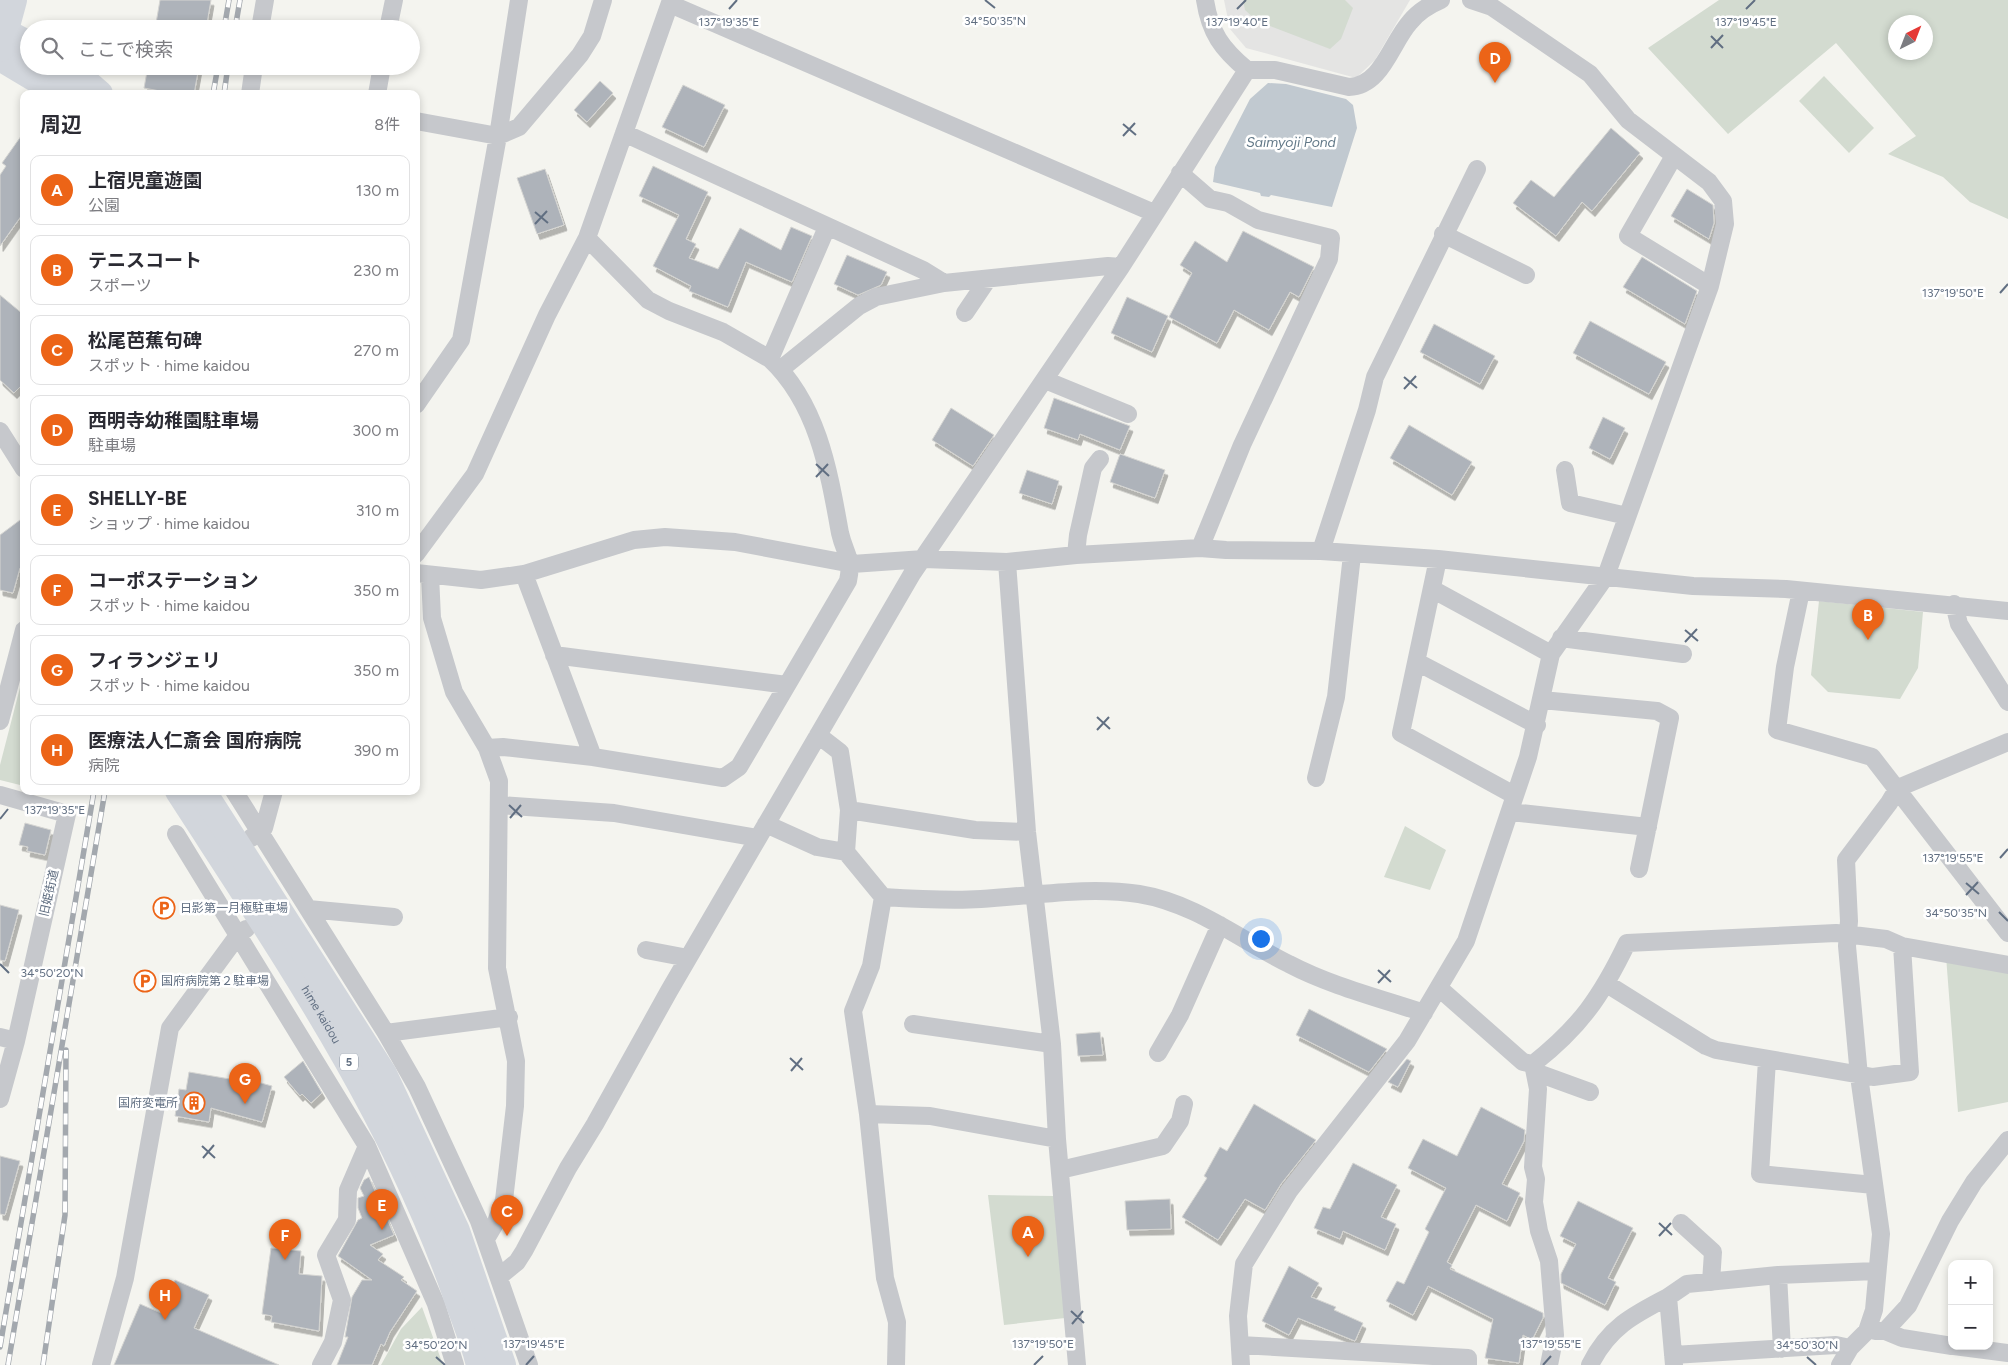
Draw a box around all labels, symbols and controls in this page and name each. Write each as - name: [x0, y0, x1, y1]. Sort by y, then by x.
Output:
- text: 34°50'35"N: [964, 14, 1026, 28]
- text: 137°19'35"E: [699, 15, 759, 29]
- text: 137°19'40"E: [1206, 15, 1268, 29]
- text: 137°19'45"E: [1715, 15, 1777, 29]
- north arrow: [1888, 15, 1933, 60]
- search box: [20, 20, 420, 75]
- icon: search: [38, 34, 66, 62]
- text: ここで検索: [78, 38, 173, 61]
- pin: D: [1479, 42, 1511, 83]
- text: 周辺: [40, 112, 82, 137]
- text: 8件: [374, 115, 400, 134]
- water label: Saimyoji Pond: [1246, 134, 1337, 151]
- text: 上宿児童遊園: [88, 169, 202, 192]
- text: A: [51, 181, 63, 200]
- text: 130 m: [356, 181, 399, 200]
- text: 公園: [88, 196, 120, 215]
- text: テニスコート: [88, 249, 202, 272]
- text: B: [52, 261, 62, 280]
- text: 230 m: [354, 261, 399, 280]
- text: スポーツ: [88, 276, 152, 295]
- text: 137°19'50"E: [1922, 286, 1984, 300]
- text: 松尾芭蕉句碑: [88, 329, 202, 352]
- text: C: [51, 341, 63, 360]
- text: 270 m: [354, 341, 399, 360]
- text: スポット · hime kaidou: [88, 356, 250, 375]
- text: 西明寺幼稚園駐車場: [88, 409, 259, 432]
- text: D: [51, 421, 63, 440]
- text: 300 m: [352, 421, 399, 440]
- text: 駐車場: [88, 436, 136, 455]
- text: SHELLY-BE: [88, 487, 187, 510]
- text: E: [52, 501, 62, 520]
- text: 310 m: [356, 501, 399, 520]
- text: ショップ · hime kaidou: [88, 514, 250, 533]
- text: コーポステーション: [88, 569, 259, 592]
- text: F: [53, 581, 61, 600]
- text: 350 m: [353, 581, 399, 600]
- text: スポット · hime kaidou: [88, 596, 250, 615]
- pin: B: [1852, 599, 1884, 640]
- text: フィランジェリ: [88, 649, 221, 672]
- text: G: [51, 661, 63, 680]
- text: 350 m: [353, 661, 399, 680]
- text: スポット · hime kaidou: [88, 676, 250, 695]
- text: 医療法人仁斎会 国府病院: [88, 729, 302, 752]
- text: H: [51, 741, 63, 760]
- text: 390 m: [353, 741, 399, 760]
- text: 病院: [88, 756, 120, 775]
- text: 137°19'35"E: [25, 803, 85, 817]
- text: 137°19'55"E: [1922, 851, 1984, 865]
- street label: 旧姫街道: [37, 868, 61, 918]
- parking icon: 日影第一月極駐車場: [152, 896, 176, 920]
- place label: 日影第一月極駐車場: [180, 901, 288, 915]
- text: 34°50'35"N: [1925, 906, 1987, 920]
- your location: [1248, 926, 1274, 952]
- text: 34°50'20"N: [21, 966, 83, 980]
- parking icon: 国府病院第２駐車場: [133, 969, 157, 993]
- place label: 国府病院第２駐車場: [161, 974, 269, 988]
- street label: hime kaidou: [299, 983, 344, 1046]
- road number: 5: [340, 1054, 358, 1070]
- pin: G: [229, 1063, 261, 1104]
- building icon: 国府変電所: [182, 1091, 206, 1115]
- place label: 国府変電所: [118, 1096, 178, 1110]
- pin: E: [366, 1189, 398, 1230]
- pin: C: [491, 1195, 523, 1236]
- pin: A: [1012, 1216, 1044, 1257]
- pin: F: [269, 1219, 301, 1260]
- map controls: [1948, 1260, 1993, 1350]
- button: +: [1948, 1260, 1993, 1305]
- pin: H: [149, 1279, 181, 1320]
- button: −: [1948, 1305, 1993, 1350]
- text: 137°19'45"E: [503, 1337, 565, 1351]
- text: 137°19'50"E: [1012, 1337, 1074, 1351]
- text: 137°19'55"E: [1520, 1337, 1582, 1351]
- text: 34°50'20"N: [405, 1338, 467, 1352]
- text: 34°50'30"N: [1776, 1338, 1838, 1352]

